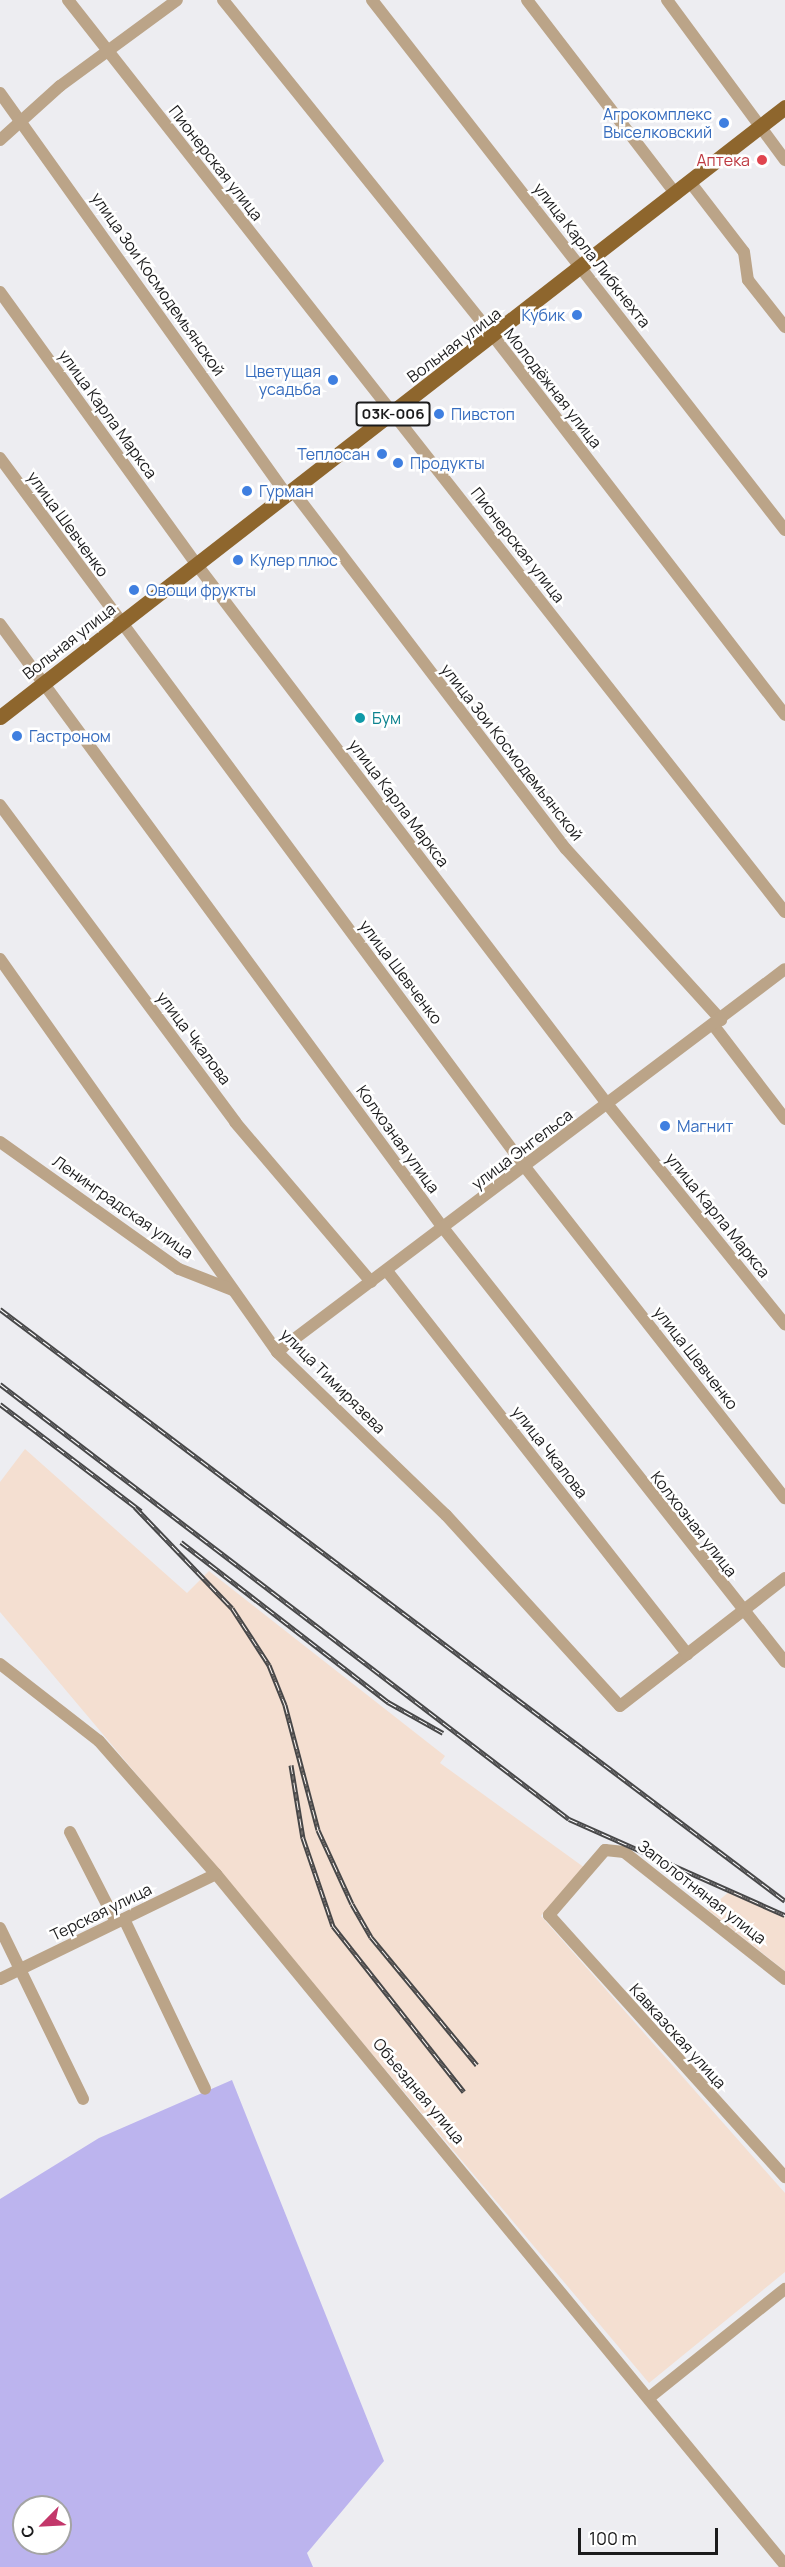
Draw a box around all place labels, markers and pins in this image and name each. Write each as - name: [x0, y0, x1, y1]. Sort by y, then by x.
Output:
- place label: Агрокомплекс Выселковский: [603, 104, 712, 142]
- marker: Агрокомплекс Выселковский: [717, 116, 731, 130]
- place label: Аптека: [696, 150, 750, 170]
- marker: Аптека: [755, 153, 769, 167]
- place label: Кубик: [521, 305, 565, 325]
- marker: Кубик: [570, 308, 584, 322]
- place label: Цветущая усадьба: [245, 361, 321, 399]
- marker: Цветущая усадьба: [326, 373, 340, 387]
- place label: Пивстоп: [451, 404, 515, 424]
- marker: Пивстоп: [432, 407, 446, 421]
- place label: Теплосан: [297, 444, 370, 464]
- marker: Теплосан: [375, 447, 389, 461]
- place label: Продукты: [410, 453, 485, 473]
- marker: Продукты: [391, 456, 405, 470]
- place label: Гурман: [259, 481, 314, 501]
- marker: Гурман: [240, 484, 254, 498]
- place label: Кулер плюс: [250, 550, 338, 570]
- marker: Кулер плюс: [231, 553, 245, 567]
- place label: Овощи фрукты: [146, 580, 256, 600]
- marker: Овощи фрукты: [127, 583, 141, 597]
- place label: Бум: [372, 708, 401, 728]
- marker: Бум: [353, 711, 367, 725]
- place label: Гастроном: [29, 726, 111, 746]
- marker: Гастроном: [10, 729, 24, 743]
- place label: Магнит: [677, 1116, 733, 1136]
- marker: Магнит: [658, 1119, 672, 1133]

